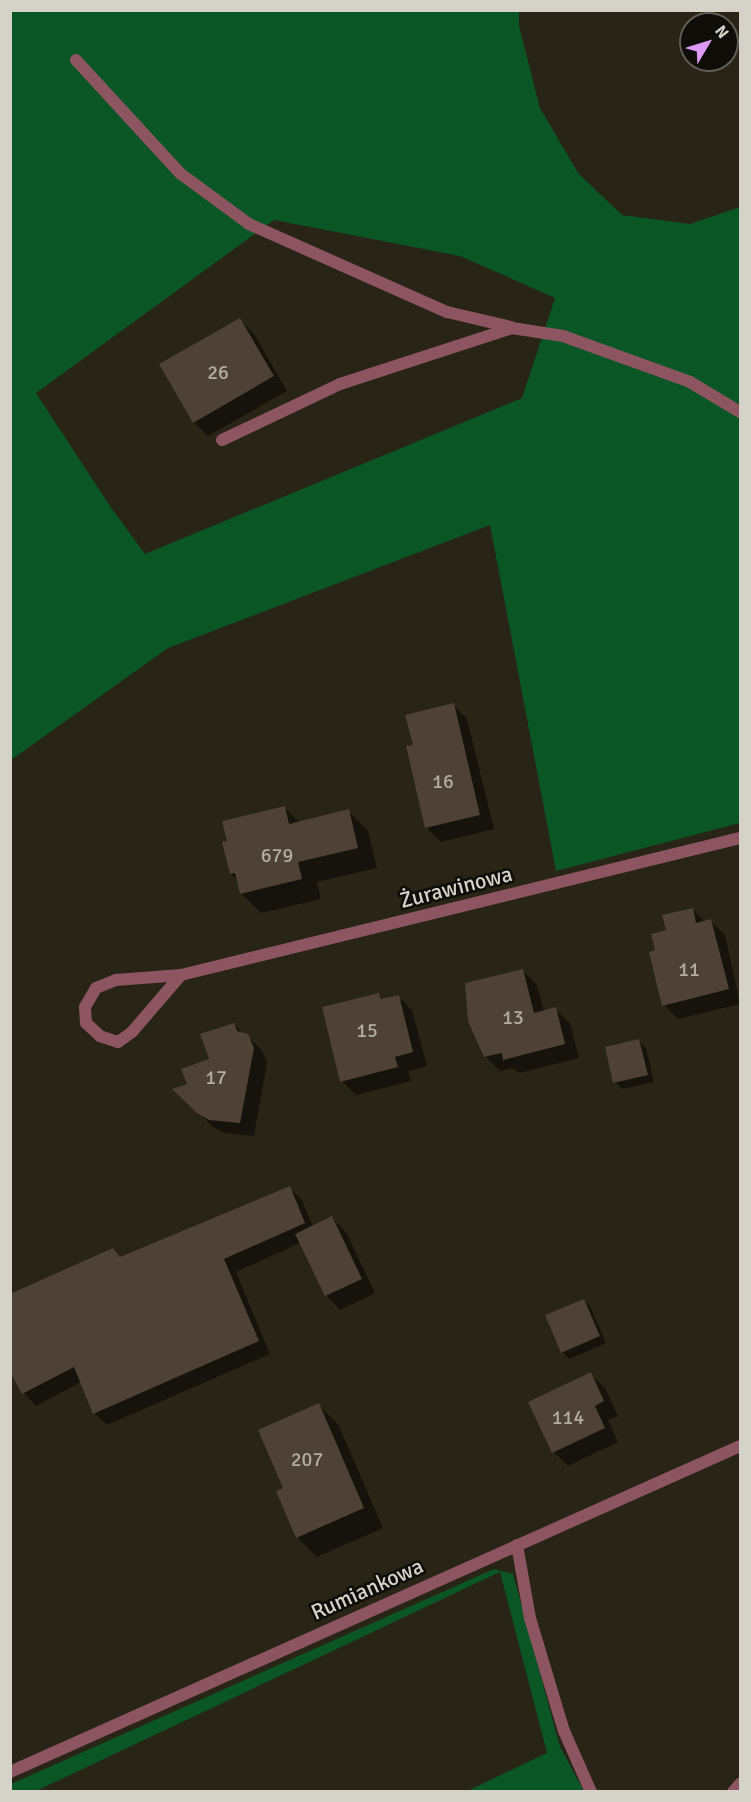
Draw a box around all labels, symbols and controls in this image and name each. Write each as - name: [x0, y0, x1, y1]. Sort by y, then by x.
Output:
- north arrow: [679, 12, 739, 72]
- text: N: [710, 22, 733, 43]
- house number: 26: [207, 360, 229, 384]
- house number: 16: [432, 769, 454, 793]
- house number: 679: [261, 843, 293, 867]
- street label: Żurawinowa: [397, 860, 515, 914]
- house number: 11: [678, 957, 700, 981]
- house number: 13: [502, 1005, 524, 1029]
- house number: 15: [356, 1018, 378, 1042]
- house number: 17: [205, 1065, 227, 1089]
- house number: 114: [552, 1405, 584, 1429]
- house number: 207: [291, 1447, 323, 1471]
- street label: Rumiankowa: [307, 1553, 427, 1625]

